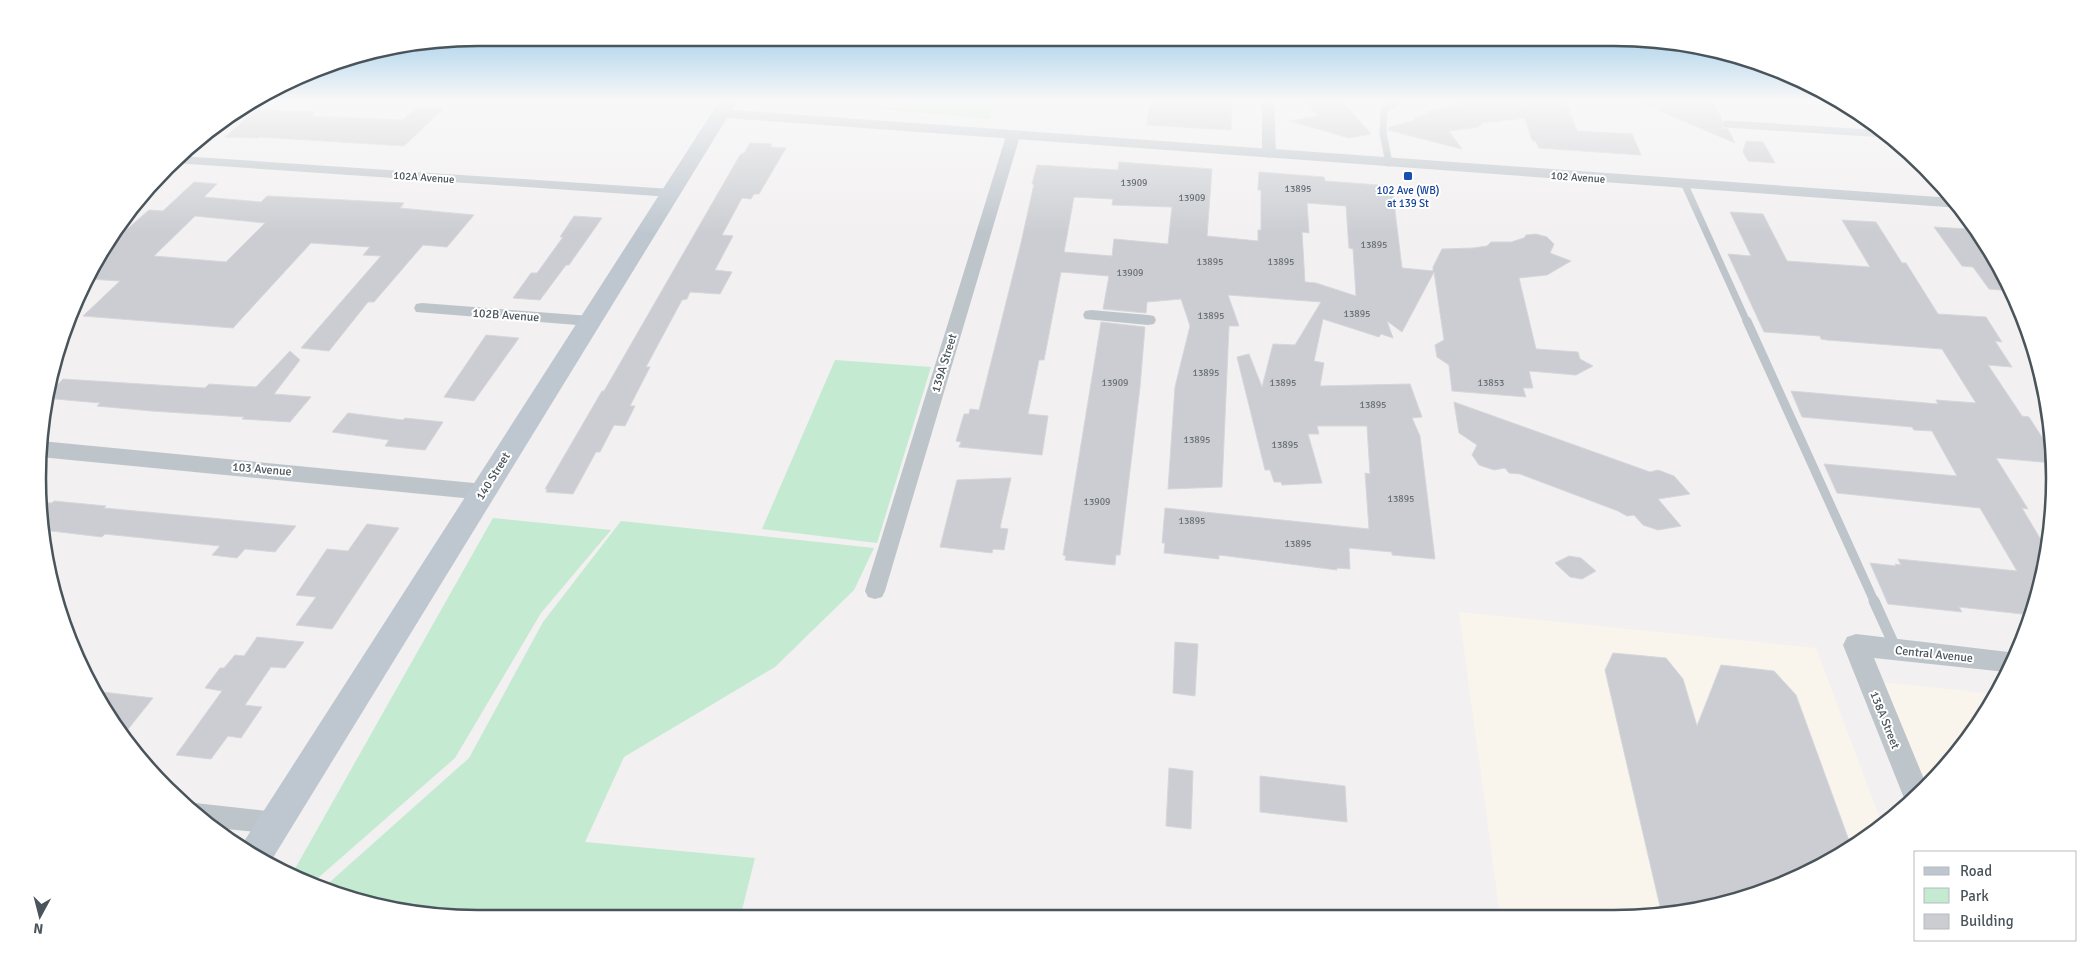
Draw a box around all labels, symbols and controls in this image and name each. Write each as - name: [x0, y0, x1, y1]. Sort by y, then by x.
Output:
- street label: 102A Avenue: [393, 169, 455, 186]
- street label: 102 Avenue: [1550, 169, 1606, 186]
- marker: 102 Ave (WB) at 139 St: [1402, 170, 1414, 182]
- house number: 13909: [1120, 177, 1148, 189]
- house number: 13895: [1284, 183, 1312, 195]
- place label: 102 Ave (WB) at 139 St: [1377, 184, 1439, 210]
- house number: 13909: [1178, 192, 1206, 204]
- house number: 13895: [1360, 239, 1388, 251]
- house number: 13895: [1196, 256, 1224, 268]
- house number: 13895: [1267, 256, 1295, 268]
- house number: 13909: [1116, 267, 1144, 279]
- street label: 102B Avenue: [472, 306, 540, 325]
- house number: 13895: [1343, 308, 1371, 320]
- house number: 13895: [1197, 310, 1225, 322]
- street label: 139A Street: [928, 332, 961, 394]
- house number: 13895: [1192, 367, 1220, 379]
- house number: 13909: [1101, 377, 1129, 389]
- house number: 13895: [1269, 377, 1297, 389]
- house number: 13853: [1477, 377, 1505, 389]
- house number: 13895: [1359, 399, 1387, 411]
- house number: 13895: [1183, 434, 1211, 446]
- house number: 13895: [1271, 439, 1299, 451]
- street label: 140 Street: [473, 450, 514, 503]
- street label: 103 Avenue: [232, 459, 292, 480]
- house number: 13895: [1387, 493, 1415, 505]
- house number: 13909: [1083, 496, 1111, 508]
- house number: 13895: [1178, 515, 1206, 527]
- house number: 13895: [1284, 538, 1312, 550]
- street label: Central Avenue: [1894, 643, 1974, 666]
- street label: 138A Street: [1866, 689, 1903, 751]
- legend: [1914, 851, 2077, 941]
- text: Road: [1960, 862, 1992, 880]
- text: Park: [1960, 887, 1989, 905]
- north arrow: [15, 891, 65, 941]
- text: Building: [1960, 912, 2014, 930]
- text: N: [33, 919, 44, 937]

